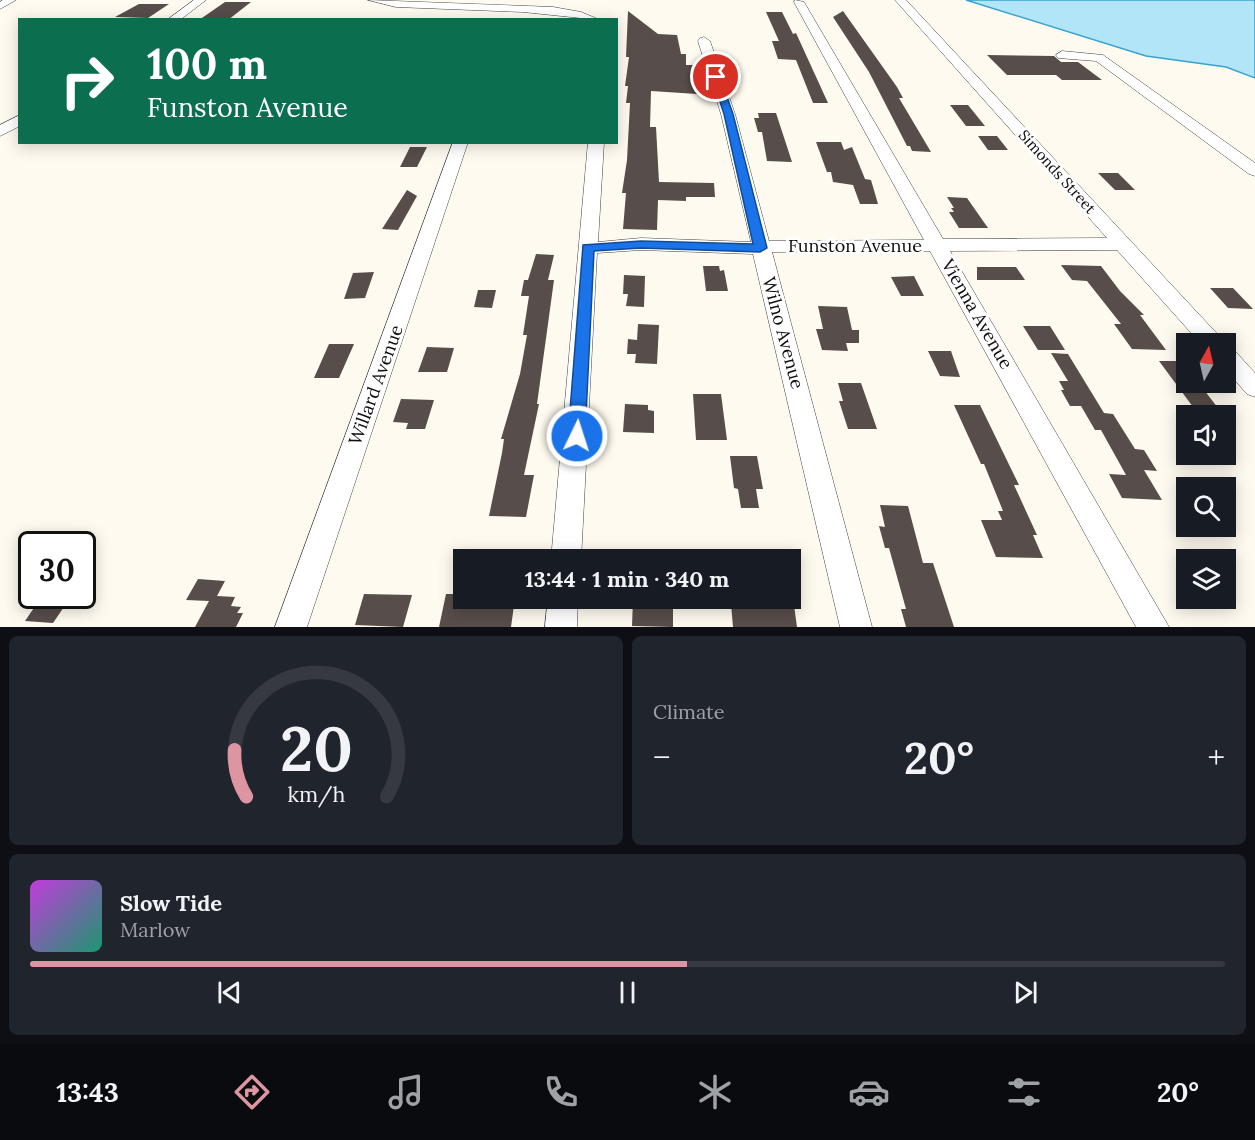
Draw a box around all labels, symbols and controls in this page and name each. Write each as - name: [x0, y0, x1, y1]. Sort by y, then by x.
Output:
- text: 100 m: [147, 37, 267, 91]
- icon: right: [48, 42, 126, 120]
- pin: [690, 51, 741, 102]
- icon: arrive: [699, 60, 732, 93]
- text: Funston Avenue: [147, 90, 348, 124]
- street label: Simonds Street: [1015, 126, 1100, 218]
- street label: Funston Avenue: [788, 234, 922, 257]
- street label: Vienna Avenue: [936, 254, 1018, 373]
- street label: Wilno Avenue: [758, 274, 810, 392]
- street label: Willard Avenue: [343, 321, 408, 448]
- north arrow: [1176, 333, 1236, 393]
- map controls: [1176, 333, 1236, 609]
- position arrow: [545, 404, 609, 468]
- button: sound: [1176, 405, 1236, 465]
- button: search: [1176, 477, 1236, 537]
- speed limit sign: 30: [18, 531, 96, 609]
- button: layers: [1176, 549, 1236, 609]
- text: 13:44 · 1 min · 340 m: [525, 565, 729, 593]
- text: Climate: [653, 699, 725, 724]
- text: 20: [280, 708, 352, 788]
- text: 20°: [904, 729, 974, 786]
- text: −: [653, 736, 671, 778]
- text: +: [1207, 736, 1225, 778]
- text: km/h: [287, 781, 345, 809]
- text: Slow Tide: [120, 889, 222, 917]
- text: Marlow: [120, 917, 190, 942]
- icon: previous: [213, 976, 246, 1009]
- icon: pause: [611, 976, 644, 1009]
- icon: next: [1009, 976, 1042, 1009]
- icon: directions: [231, 1071, 273, 1113]
- icon: music: [385, 1071, 427, 1113]
- icon: phone: [540, 1071, 582, 1113]
- icon: climate: [694, 1071, 736, 1113]
- icon: car: [848, 1071, 890, 1113]
- icon: filters: [1003, 1071, 1045, 1113]
- text: 13:43: [56, 1075, 119, 1109]
- text: 20°: [1157, 1075, 1199, 1109]

